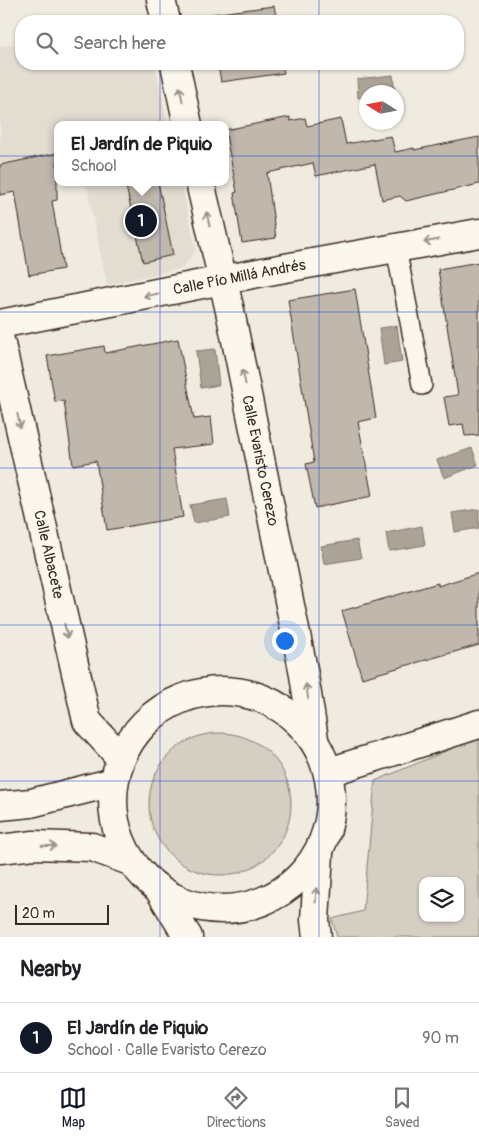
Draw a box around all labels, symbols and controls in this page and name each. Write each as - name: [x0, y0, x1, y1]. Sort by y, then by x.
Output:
- search box: [15, 15, 464, 70]
- icon: search: [33, 29, 61, 57]
- text: Search here: [73, 31, 166, 55]
- north arrow: [359, 85, 404, 130]
- one-way arrow: [176, 87, 185, 103]
- popup: [54, 121, 229, 186]
- text: El Jardín de Piquio: [71, 132, 212, 156]
- text: School: [71, 156, 117, 176]
- pin: 1: [125, 202, 157, 240]
- one-way arrow: [203, 211, 212, 227]
- one-way arrow: [423, 237, 439, 247]
- street label: Calle Pío Millá Andrés: [172, 255, 307, 299]
- one-way arrow: [144, 290, 160, 300]
- one-way arrow: [238, 370, 248, 386]
- street label: Calle Evaristo Cerezo: [238, 394, 283, 527]
- one-way arrow: [15, 413, 24, 429]
- street label: Calle Albacete: [30, 508, 68, 601]
- one-way arrow: [62, 622, 71, 638]
- your location: [272, 628, 298, 654]
- one-way arrow: [301, 683, 311, 699]
- one-way arrow: [40, 841, 56, 850]
- map controls: [419, 877, 464, 922]
- button: layers: [419, 877, 464, 922]
- one-way arrow: [312, 887, 321, 903]
- scale bar: [15, 902, 109, 925]
- text: 20 m: [22, 905, 55, 922]
- text: Nearby: [20, 956, 81, 983]
- text: El Jardín de Piquio: [67, 1016, 208, 1040]
- text: 1: [33, 1028, 39, 1048]
- text: 90 m: [422, 1028, 459, 1048]
- text: School · Calle Evaristo Cerezo: [67, 1040, 267, 1060]
- tab: Map: [59, 1084, 87, 1131]
- tab: Directions: [206, 1084, 266, 1131]
- tab: Saved: [385, 1084, 420, 1131]

